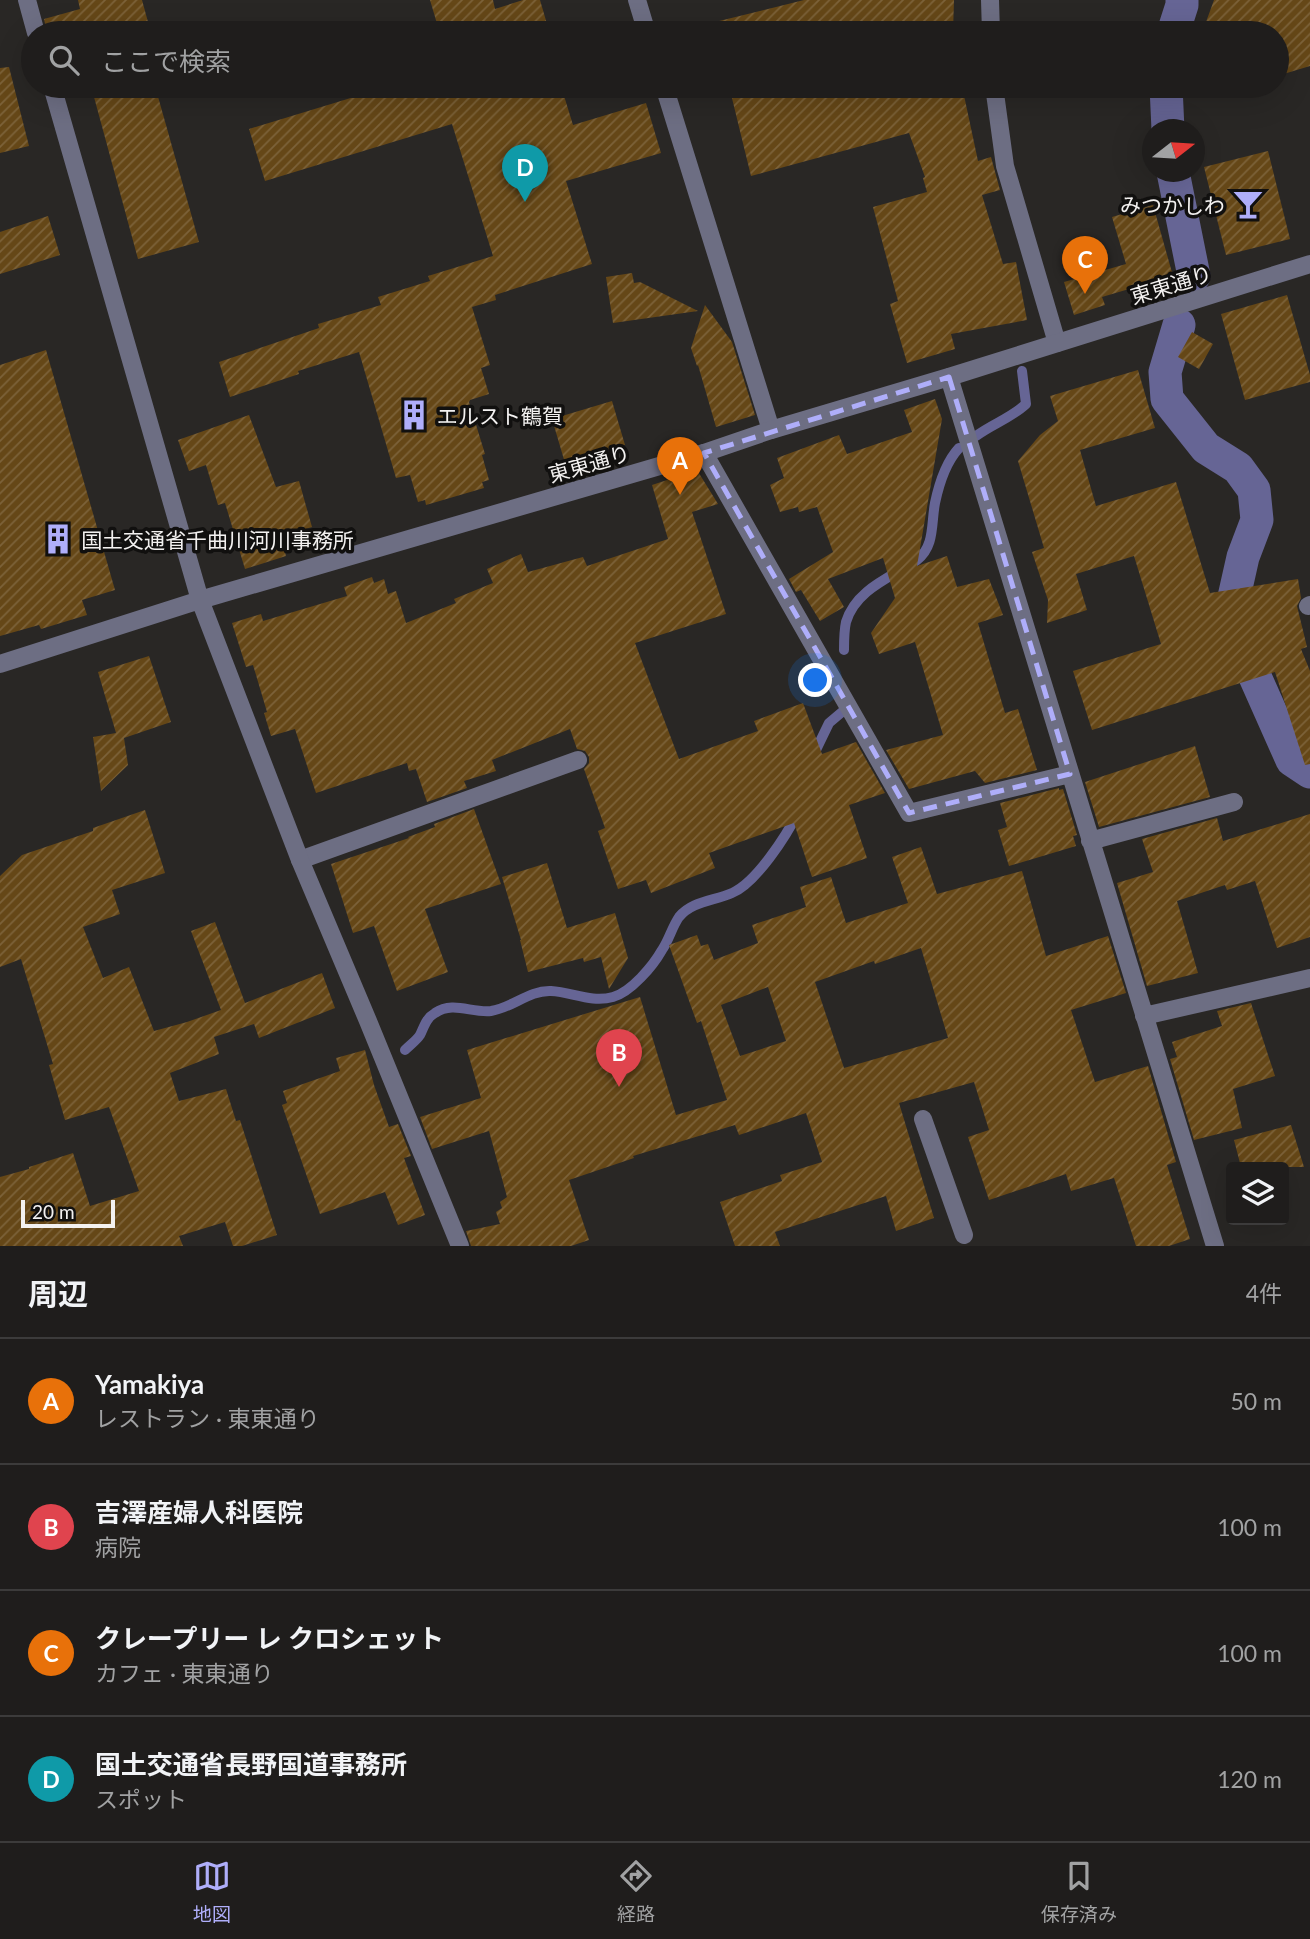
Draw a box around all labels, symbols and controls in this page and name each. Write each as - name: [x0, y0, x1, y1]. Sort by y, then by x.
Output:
- search box: [21, 21, 1289, 98]
- icon: search: [45, 41, 83, 79]
- text: ここで検索: [101, 45, 231, 77]
- north arrow: [1142, 119, 1205, 182]
- pin: D: [502, 144, 548, 202]
- bar icon: みつかしわ: [1231, 187, 1265, 221]
- place label: みつかしわ: [1120, 192, 1225, 217]
- pin: C: [1062, 236, 1108, 294]
- street label: 東東通り: [1127, 260, 1215, 308]
- building icon: エルスト鶴賀: [397, 398, 431, 432]
- place label: エルスト鶴賀: [437, 403, 563, 428]
- pin: A: [657, 437, 703, 495]
- street label: 東東通り: [545, 439, 633, 487]
- building icon: 国土交通省千曲川河川事務所: [41, 522, 75, 556]
- place label: 国土交通省千曲川河川事務所: [81, 527, 354, 552]
- your location: [798, 663, 832, 697]
- pin: B: [596, 1029, 642, 1087]
- map controls: [1226, 1162, 1289, 1225]
- button: layers: [1226, 1162, 1289, 1225]
- scale bar: [21, 1197, 116, 1229]
- text: 20 m: [32, 1200, 75, 1223]
- text: 周辺: [28, 1275, 88, 1311]
- text: 4件: [1246, 1279, 1282, 1307]
- text: Yamakiya: [95, 1368, 204, 1400]
- text: A: [43, 1387, 59, 1415]
- text: 50 m: [1231, 1387, 1282, 1415]
- text: レストラン · 東東通り: [95, 1404, 320, 1432]
- text: 吉澤産婦人科医院: [95, 1496, 303, 1528]
- text: B: [43, 1513, 59, 1541]
- text: 100 m: [1217, 1513, 1282, 1541]
- text: 病院: [95, 1533, 141, 1561]
- text: クレープリー レ クロシェット: [95, 1622, 444, 1654]
- text: C: [43, 1639, 59, 1667]
- text: 100 m: [1217, 1639, 1282, 1667]
- text: カフェ · 東東通り: [95, 1659, 274, 1687]
- text: 国土交通省長野国道事務所: [95, 1748, 407, 1780]
- text: D: [42, 1765, 60, 1793]
- text: 120 m: [1217, 1765, 1282, 1793]
- text: スポット: [95, 1785, 187, 1813]
- tab: 地図: [193, 1857, 231, 1926]
- tab: 経路: [617, 1857, 655, 1926]
- tab: 保存済み: [1041, 1857, 1117, 1926]

